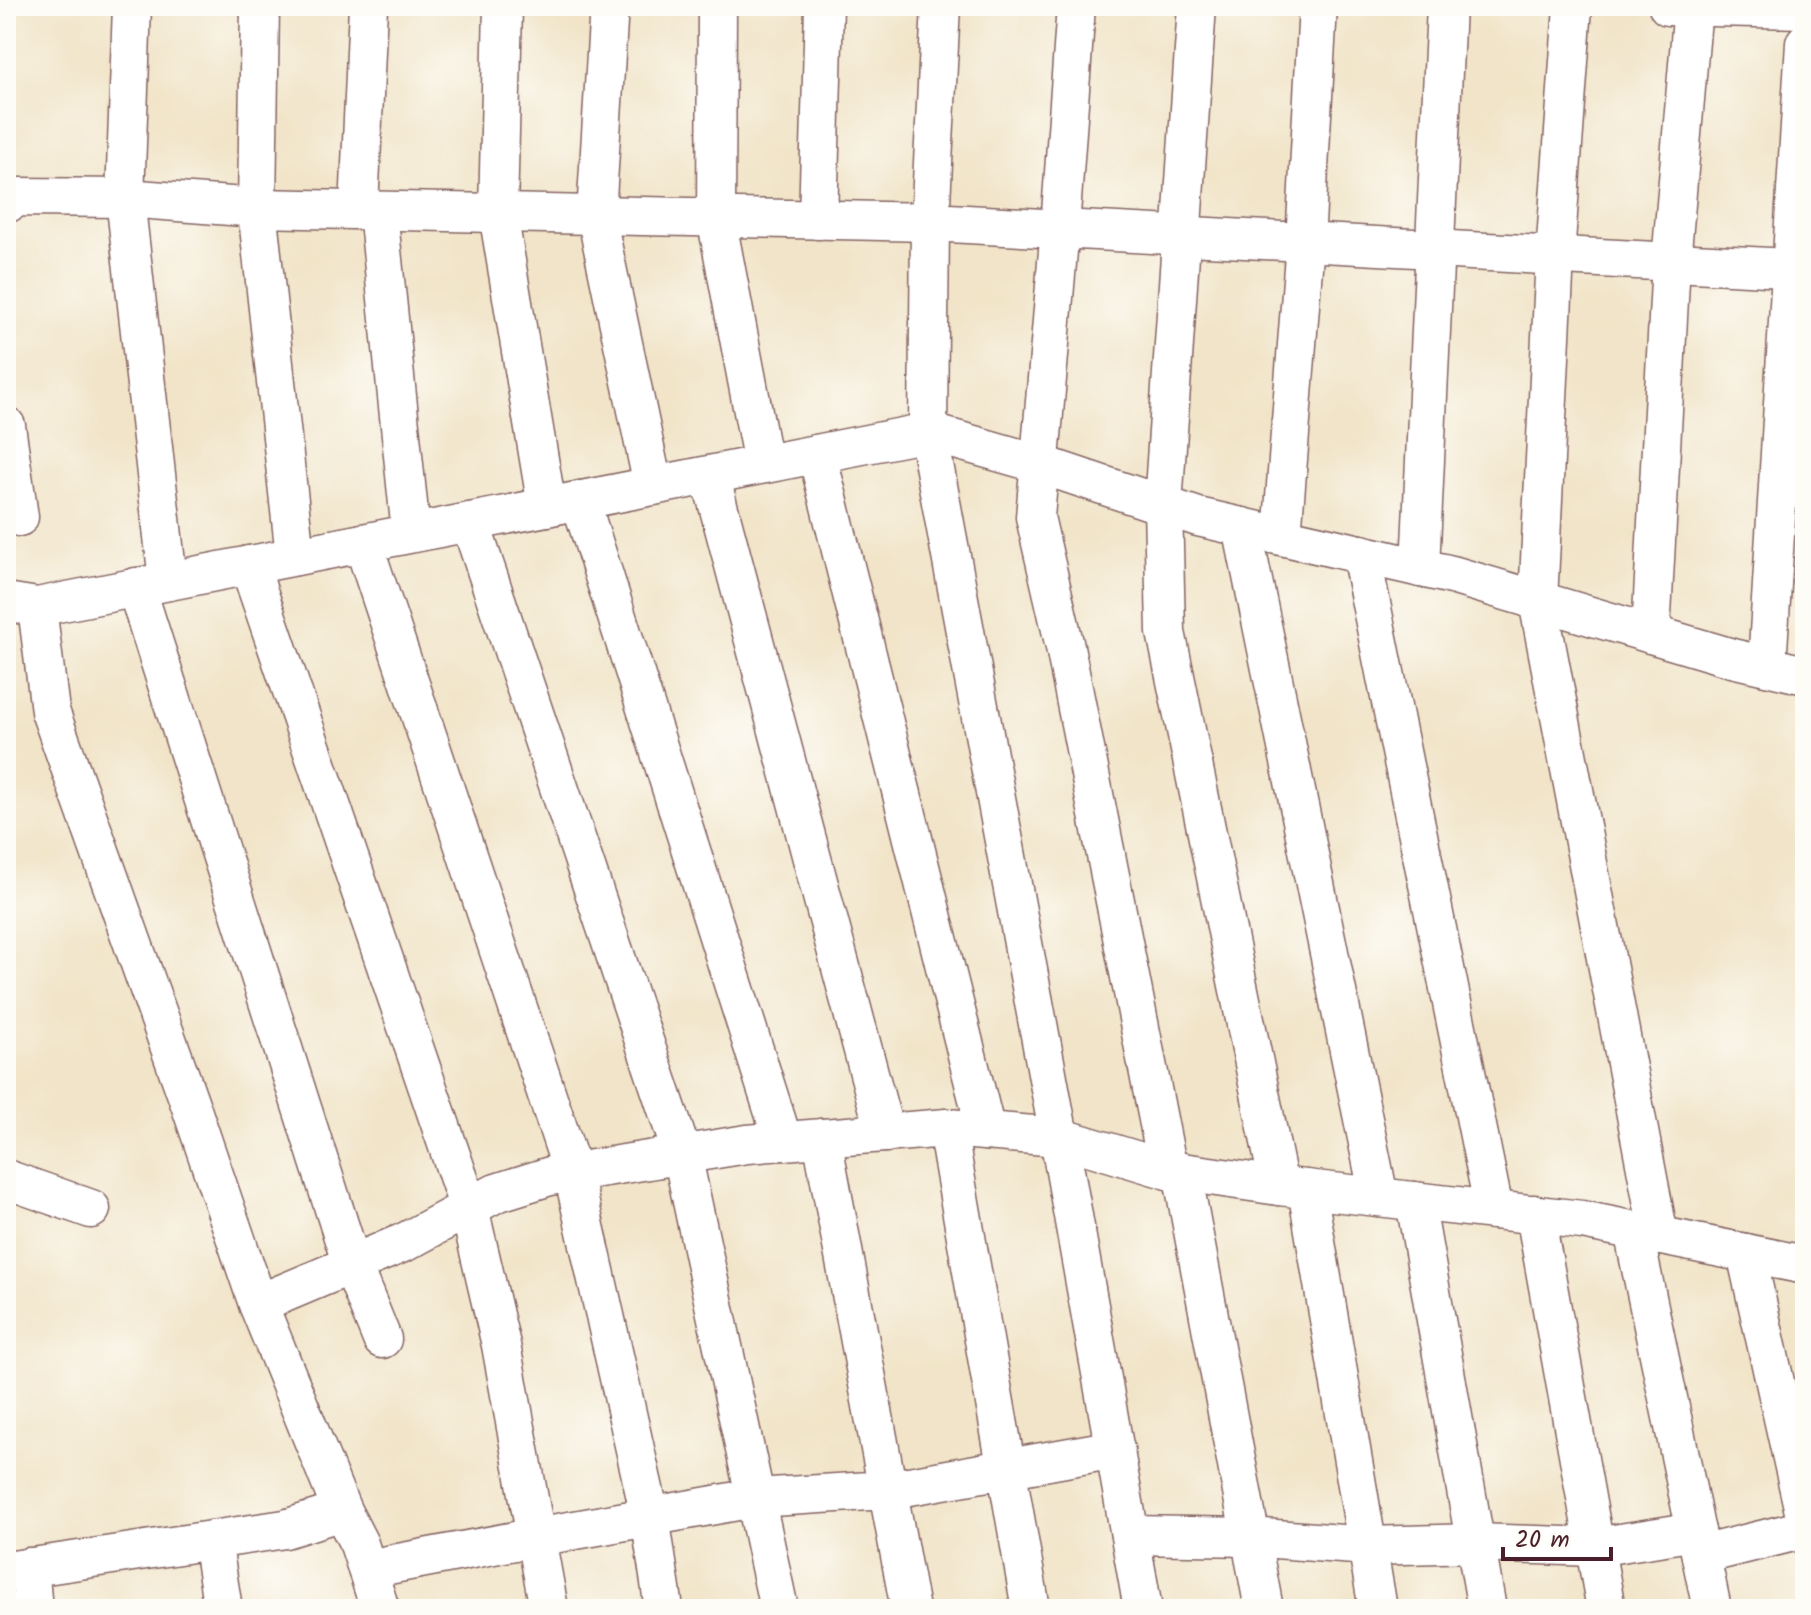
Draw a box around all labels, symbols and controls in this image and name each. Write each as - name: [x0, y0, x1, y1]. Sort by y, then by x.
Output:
- scale bar: [1503, 1511, 1611, 1561]
- text: 20 m: [1515, 1521, 1570, 1560]

